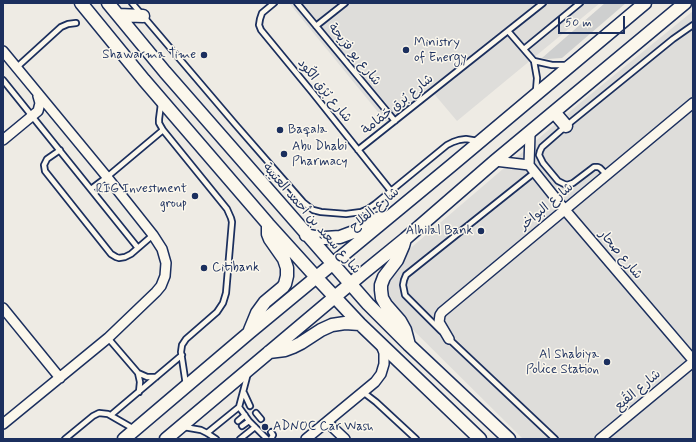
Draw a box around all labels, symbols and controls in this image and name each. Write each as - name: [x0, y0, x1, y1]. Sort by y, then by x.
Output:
- scale bar: [560, 8, 627, 34]
- text: 50 m: [565, 15, 592, 31]
- street label: شارع يو فرَيحة: [324, 21, 384, 89]
- place label: Ministry of Energy: [414, 35, 467, 66]
- marker: Ministry of Energy: [401, 45, 411, 55]
- place label: Shawarma Time: [102, 47, 196, 63]
- marker: Shawarma Time: [199, 50, 209, 60]
- street label: شارع بُرْق الكُود: [294, 56, 354, 126]
- street label: شارع بُرق حَمَامة: [359, 71, 437, 139]
- place label: Baqala: [288, 122, 327, 138]
- marker: Baqala: [275, 125, 285, 135]
- place label: Abu Dhabi Pharmacy: [292, 139, 348, 170]
- marker: Abu Dhabi Pharmacy: [279, 149, 289, 159]
- street label: شارع سعيد بن أحمد العتيبة: [259, 160, 363, 278]
- street label: شارع البواخر: [517, 180, 577, 234]
- place label: RIG Investment group: [96, 181, 187, 212]
- street label: شارع الفلاح: [347, 185, 403, 235]
- marker: RIG Investment group: [190, 191, 200, 201]
- place label: Alhilal Bank: [406, 223, 473, 239]
- marker: Alhilal Bank: [476, 226, 486, 236]
- street label: شارع صحار: [595, 227, 645, 283]
- place label: Citibank: [212, 260, 259, 276]
- marker: Citibank: [199, 263, 209, 273]
- place label: Al Shabiya Police Station: [526, 347, 599, 378]
- marker: Al Shabiya Police Station: [602, 357, 612, 367]
- street label: شارع القُبع: [612, 367, 664, 415]
- place label: ADNOC Car Wash: [273, 419, 374, 435]
- marker: ADNOC Car Wash: [260, 422, 270, 432]

